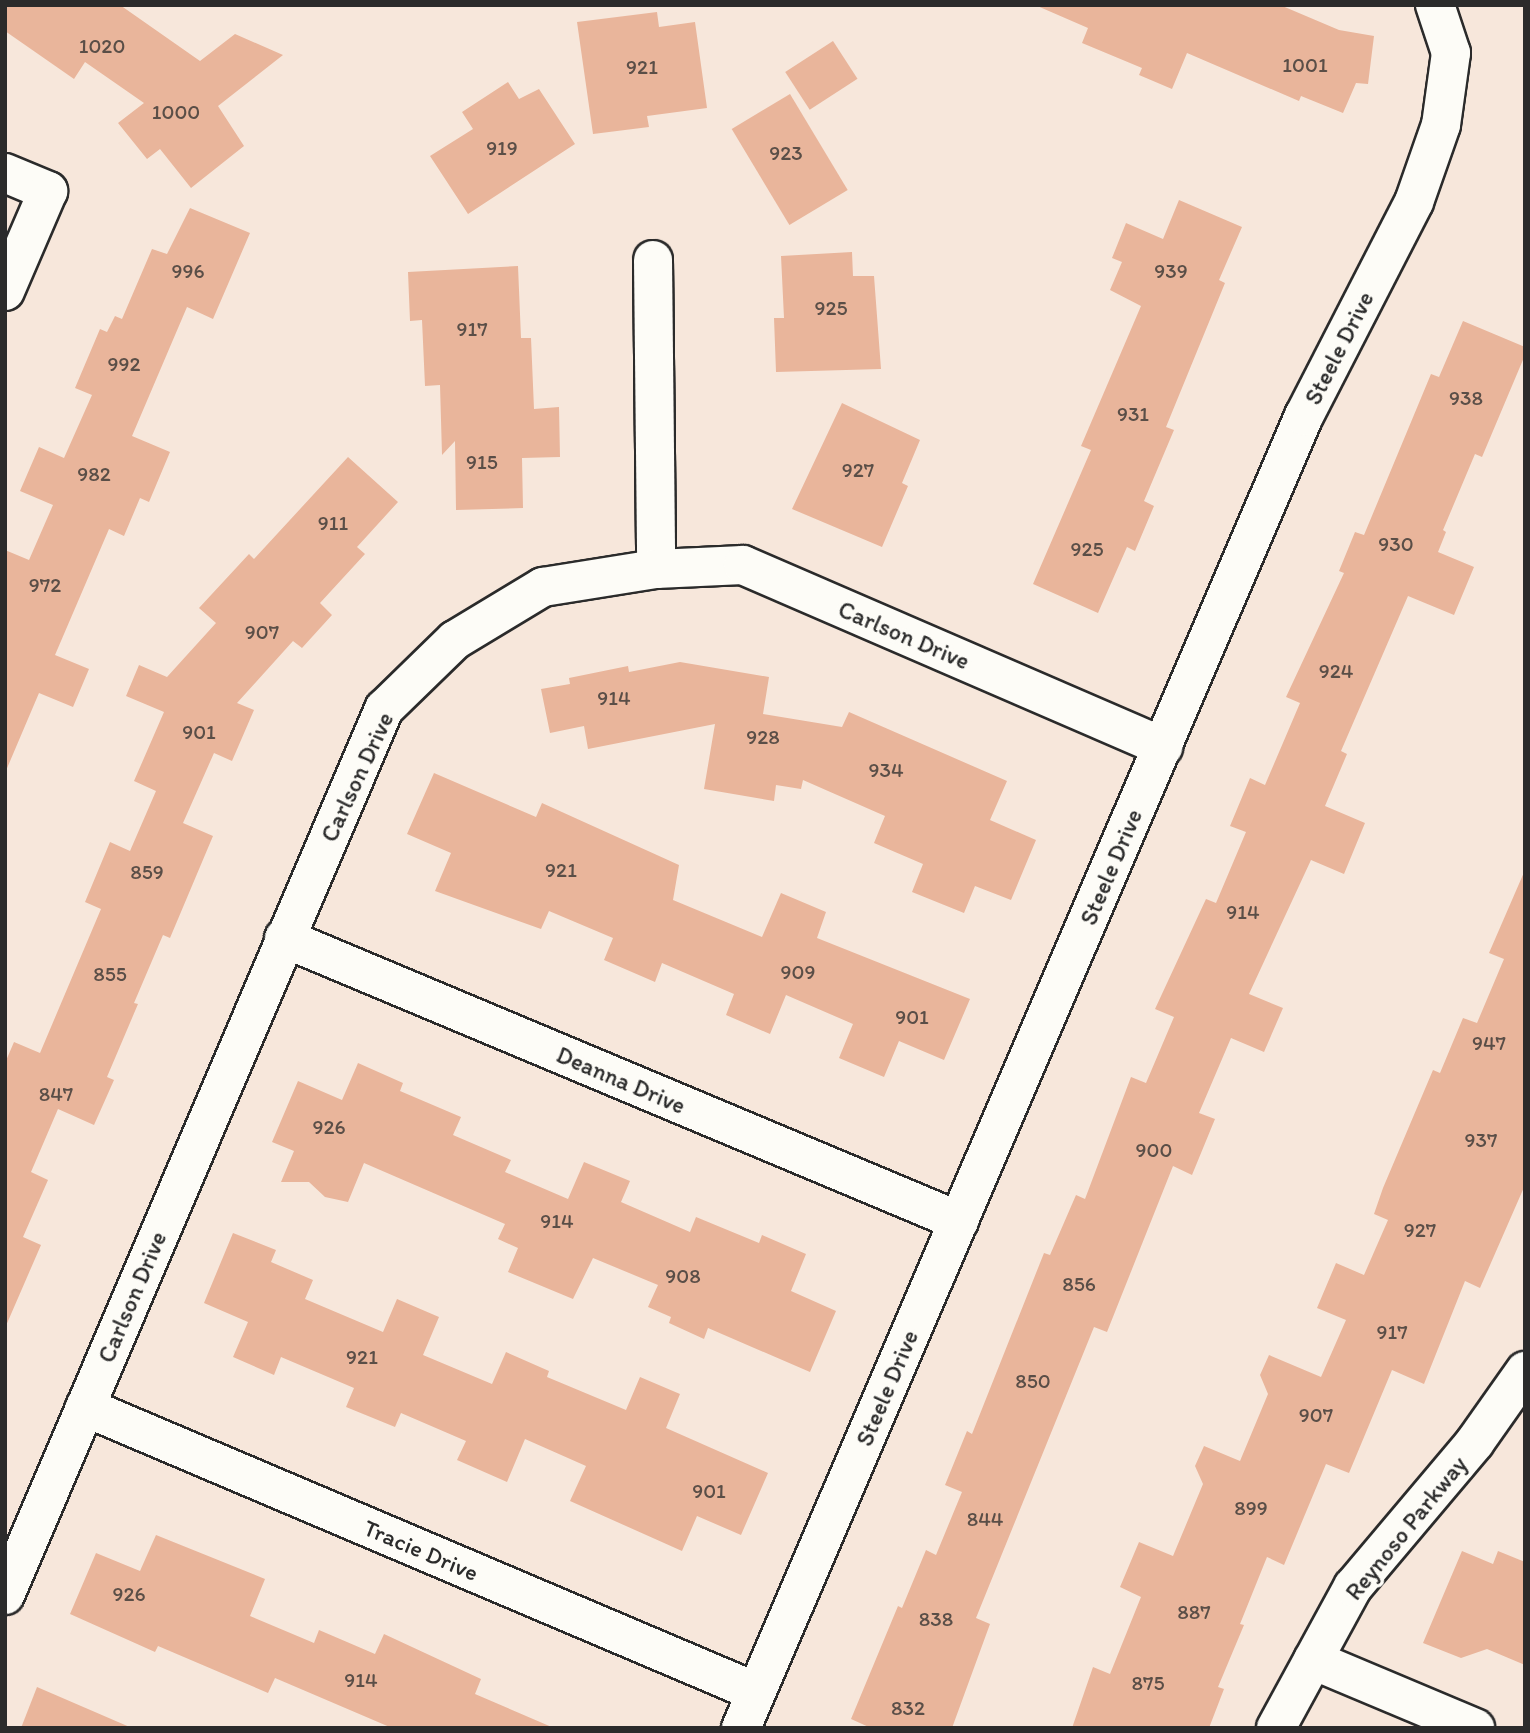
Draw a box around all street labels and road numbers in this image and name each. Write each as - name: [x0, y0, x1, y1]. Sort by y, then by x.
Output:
- street label: Steele Drive: [1298, 287, 1380, 409]
- street label: Carlson Drive: [834, 594, 974, 676]
- street label: Carlson Drive: [314, 707, 400, 847]
- street label: Steele Drive: [1074, 805, 1148, 929]
- street label: Deanna Drive: [552, 1040, 690, 1120]
- street label: Carlson Drive: [91, 1227, 173, 1367]
- street label: Steele Drive: [850, 1326, 924, 1450]
- street label: Reynoso Parkway: [1339, 1450, 1473, 1606]
- street label: Tracie Drive: [359, 1513, 483, 1587]

